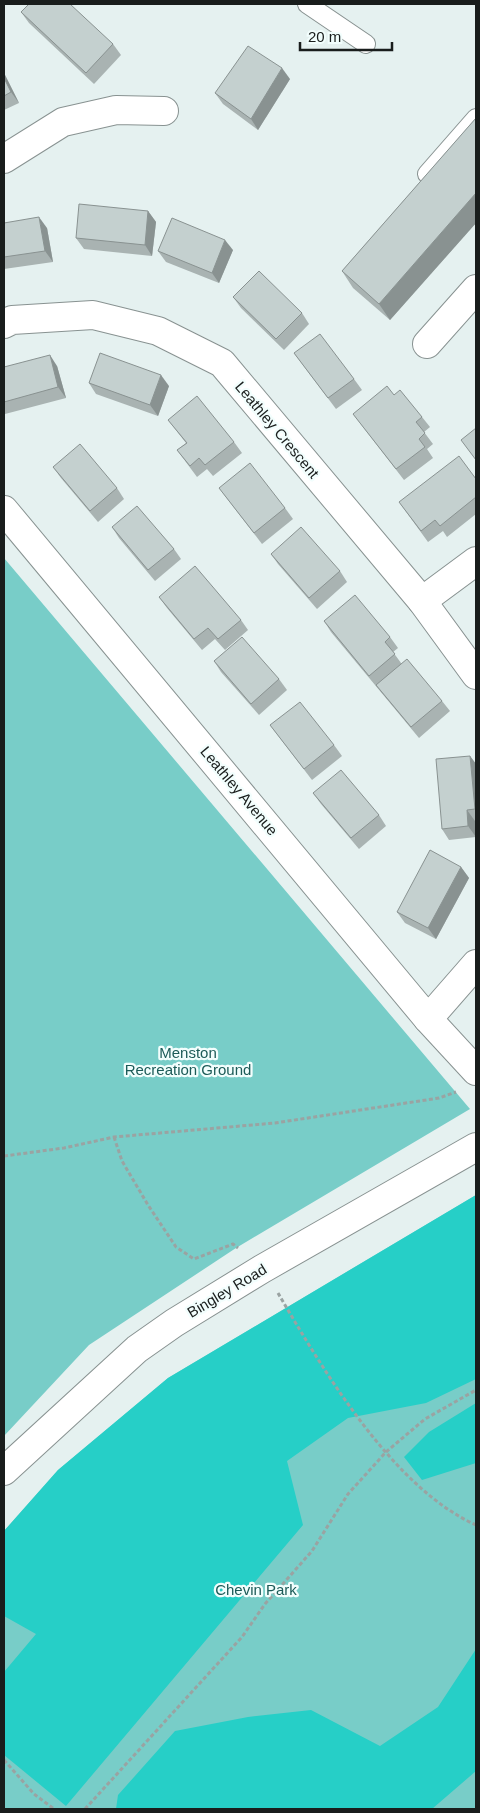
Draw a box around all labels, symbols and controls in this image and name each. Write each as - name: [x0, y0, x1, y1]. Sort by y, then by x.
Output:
- scale bar: [300, 20, 392, 52]
- text: 20 m: [308, 28, 341, 45]
- street label: Leathley Crescent: [232, 378, 323, 482]
- street label: Leathley Avenue: [197, 743, 281, 839]
- park label: Menston Recreation Ground: [125, 1044, 251, 1078]
- street label: Bingley Road: [184, 1260, 269, 1321]
- park label: Chevin Park: [215, 1581, 297, 1598]

